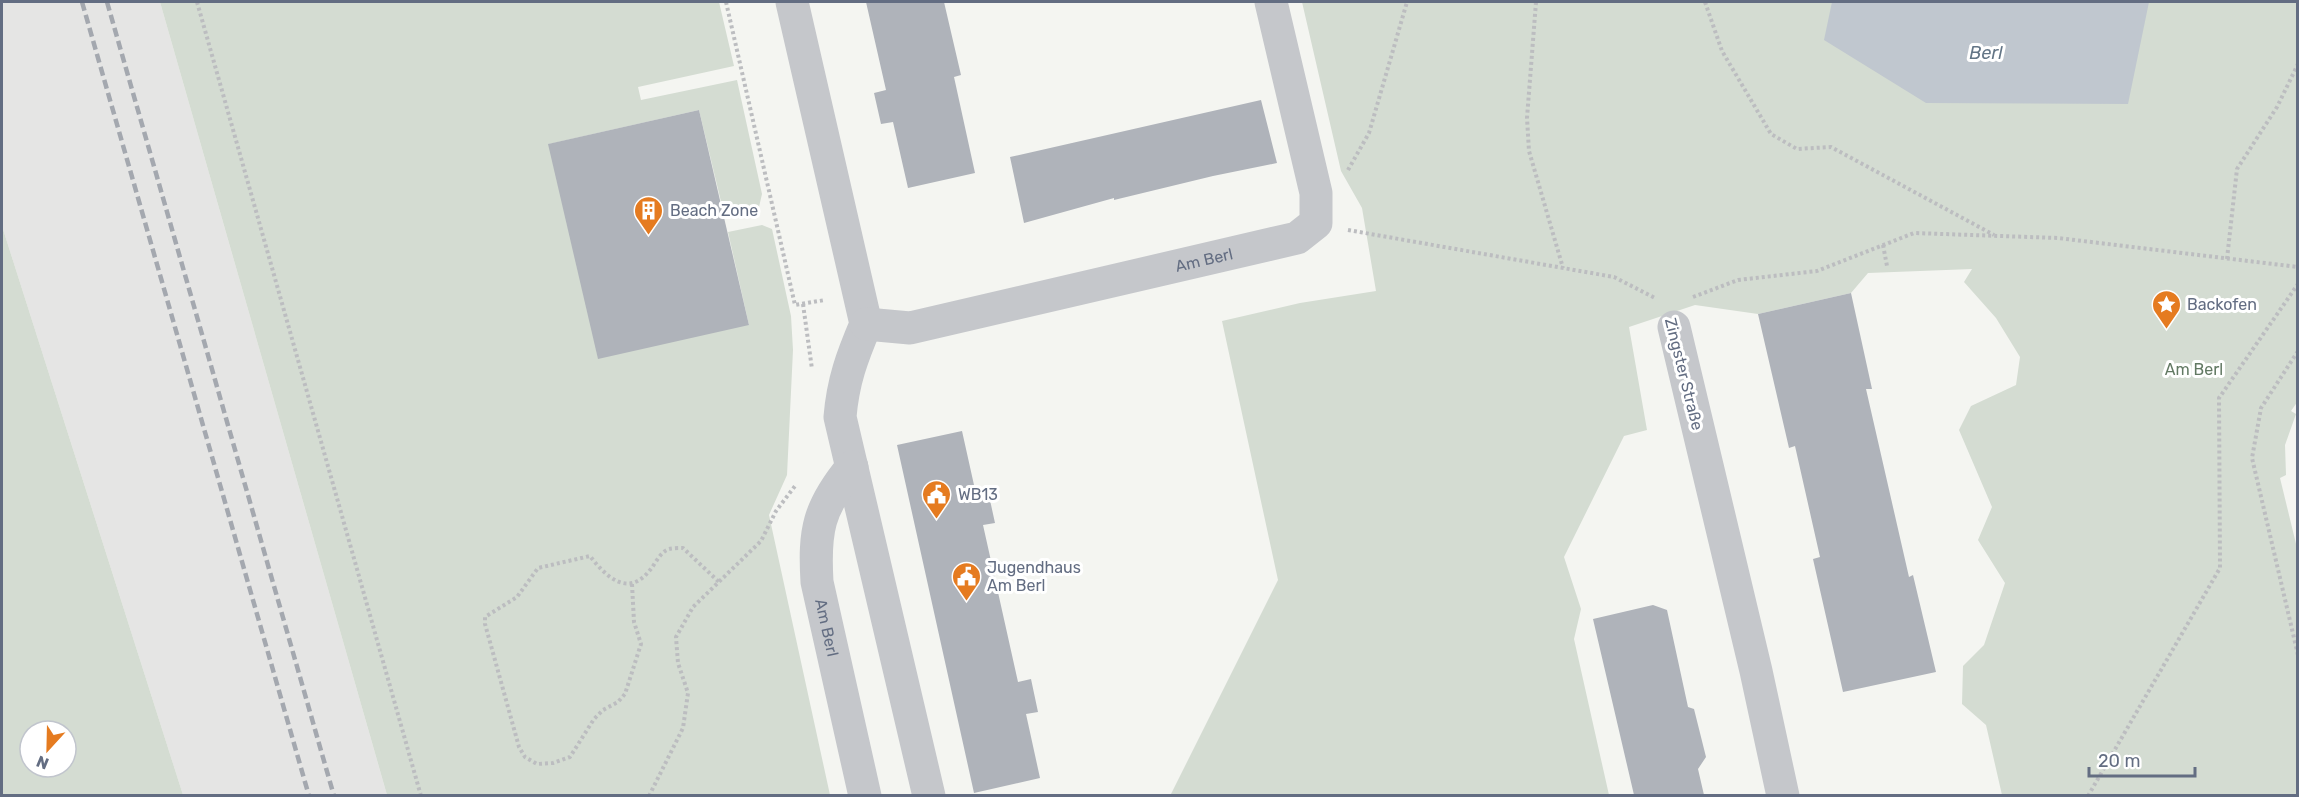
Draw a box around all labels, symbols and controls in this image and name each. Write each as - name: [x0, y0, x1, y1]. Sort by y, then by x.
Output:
- water label: Berl: [1969, 42, 2003, 64]
- building icon: Beach Zone: [633, 194, 665, 236]
- place label: Beach Zone: [670, 201, 758, 220]
- street label: Am Berl: [1173, 244, 1235, 276]
- place icon: Backofen: [2150, 288, 2182, 330]
- place label: Backofen: [2187, 295, 2257, 314]
- street label: Zingster Straße: [1661, 316, 1707, 432]
- park label: Am Berl: [2165, 360, 2223, 379]
- public building icon: WB13: [921, 478, 953, 520]
- place label: WB13: [958, 485, 998, 504]
- place label: Jugendhaus Am Berl: [987, 558, 1081, 595]
- public building icon: Jugendhaus Am Berl: [950, 560, 982, 602]
- street label: Am Berl: [812, 597, 843, 658]
- north arrow: [18, 719, 78, 779]
- scale bar: [2089, 740, 2196, 778]
- text: 20 m: [2098, 750, 2140, 772]
- text: N: [34, 751, 51, 773]

